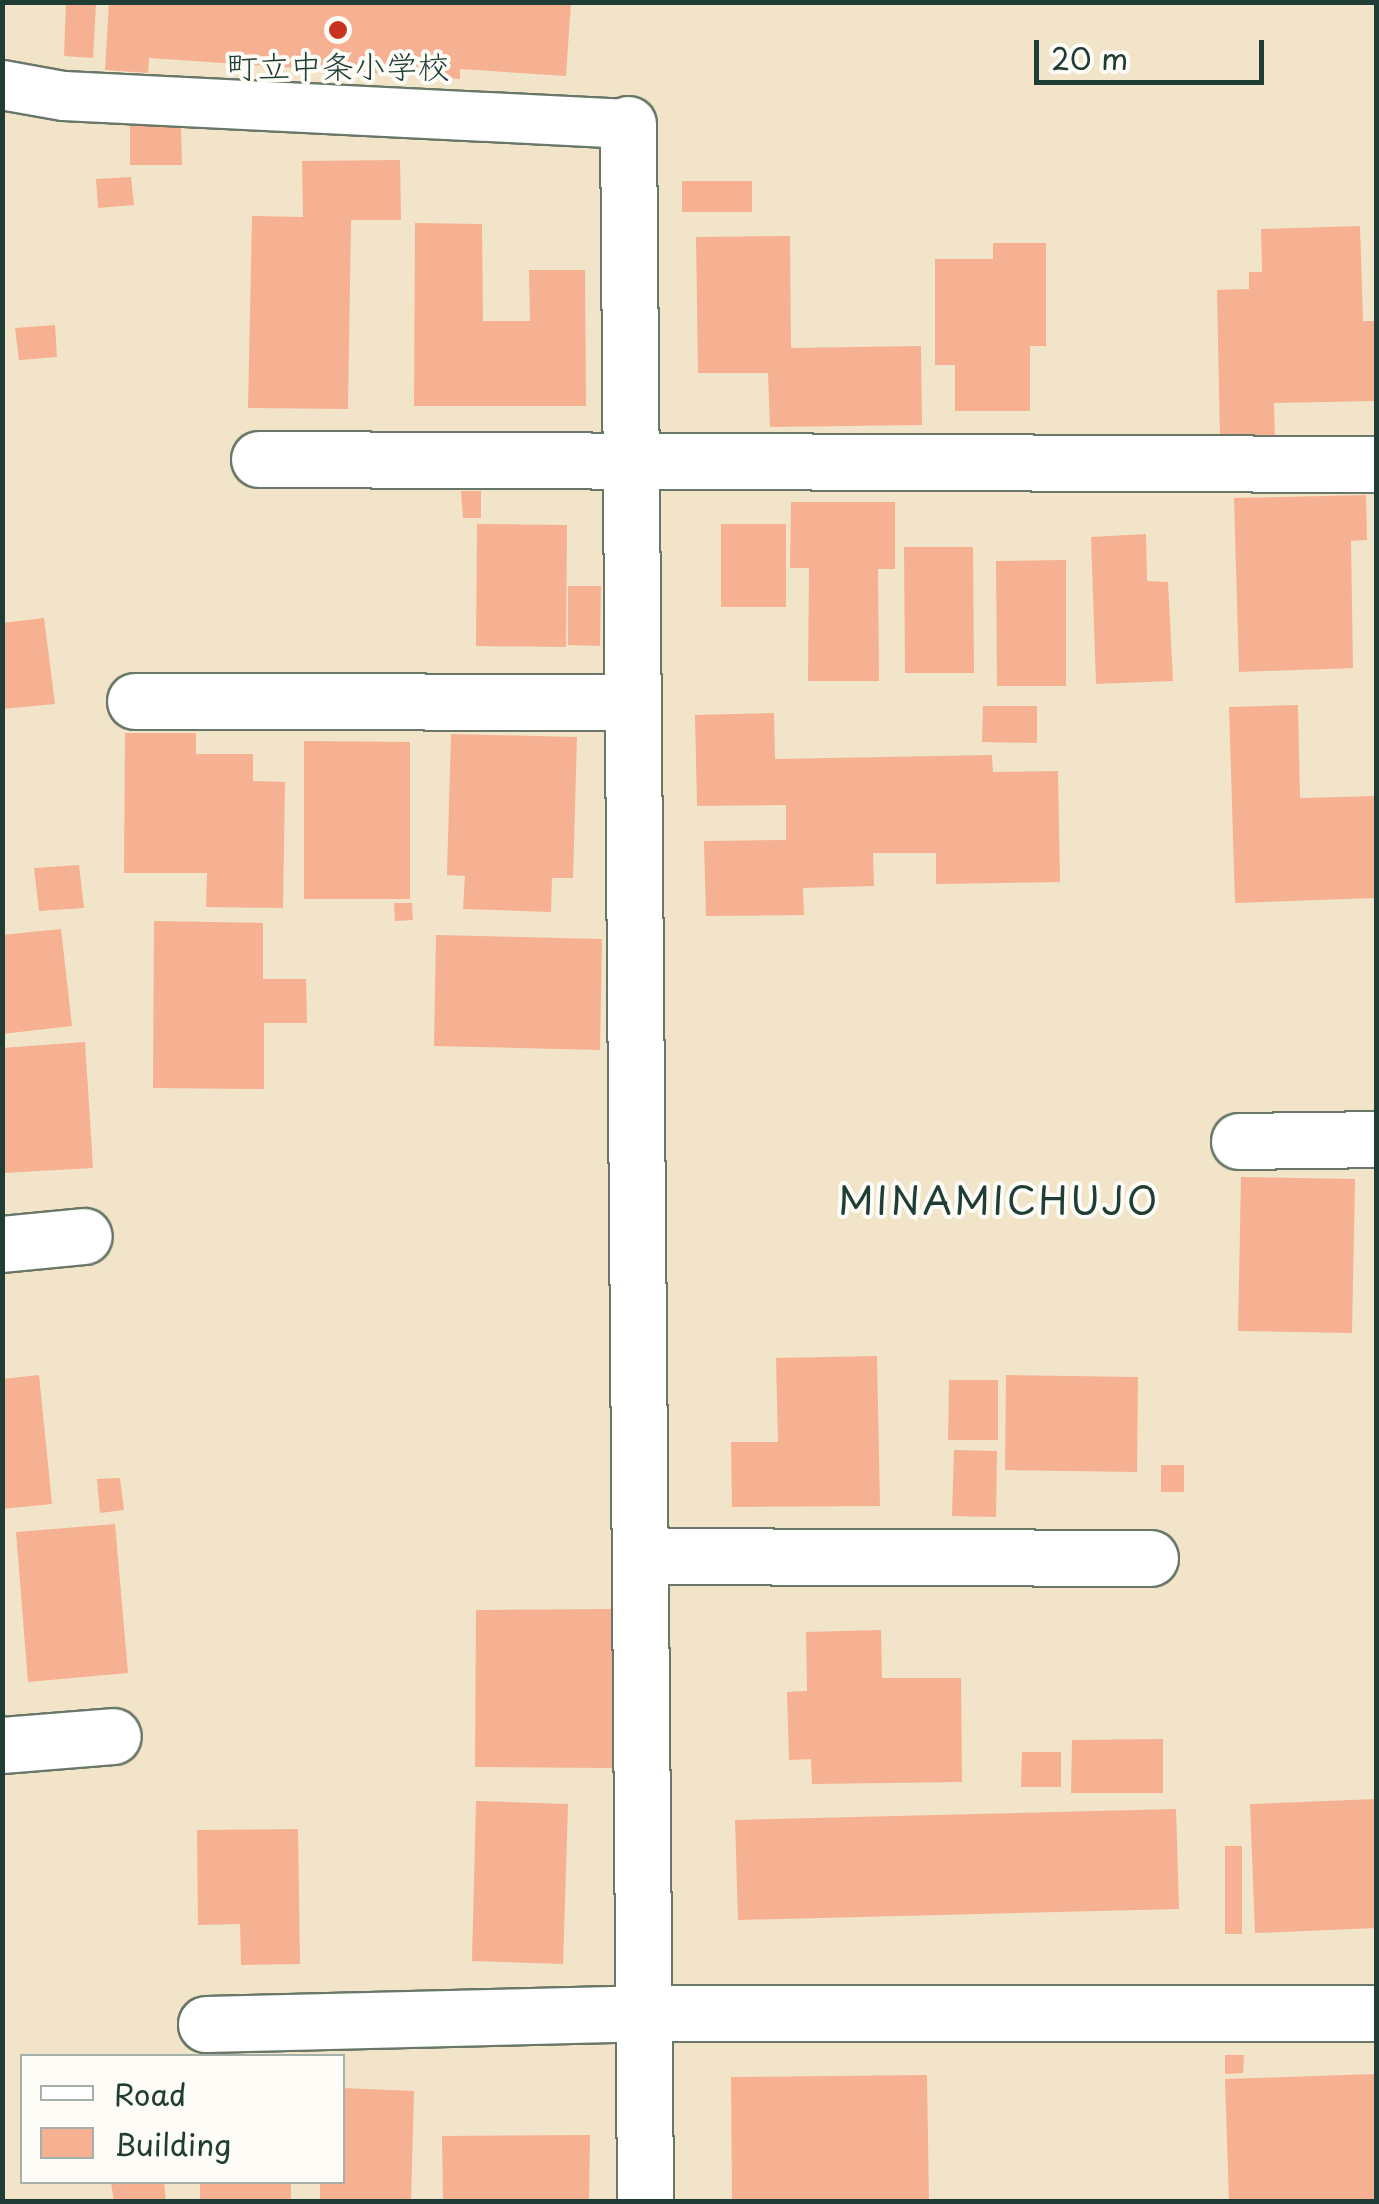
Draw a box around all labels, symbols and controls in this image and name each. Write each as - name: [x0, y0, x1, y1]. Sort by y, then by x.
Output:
- marker: 町立中条小学校: [327, 19, 349, 41]
- scale bar: [1039, 20, 1269, 82]
- text: 20 m: [1051, 35, 1128, 80]
- place label: 町立中条小学校: [226, 46, 450, 84]
- district label: MINAMICHUJO: [837, 1177, 1161, 1223]
- legend: [20, 2054, 345, 2184]
- text: Road: [114, 2071, 187, 2116]
- text: Building: [114, 2121, 231, 2166]

